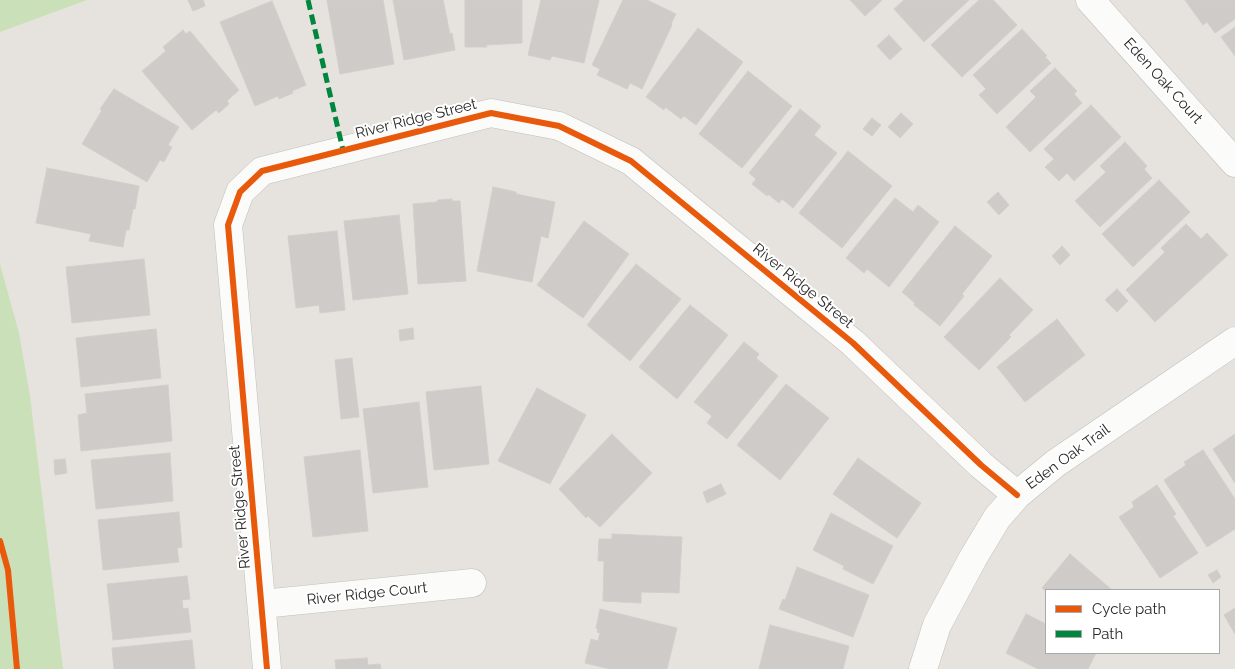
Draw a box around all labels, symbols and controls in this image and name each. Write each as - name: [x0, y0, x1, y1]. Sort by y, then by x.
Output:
- street label: Eden Oak Court: [1120, 34, 1206, 128]
- street label: River Ridge Street: [353, 95, 479, 143]
- street label: River Ridge Street: [749, 240, 857, 332]
- street label: Eden Oak Trail: [1023, 421, 1113, 493]
- street label: River Ridge Street: [226, 444, 254, 570]
- street label: River Ridge Court: [306, 579, 428, 609]
- legend: [1045, 589, 1220, 654]
- text: Cycle path: [1092, 600, 1166, 618]
- text: Path: [1092, 625, 1123, 643]

